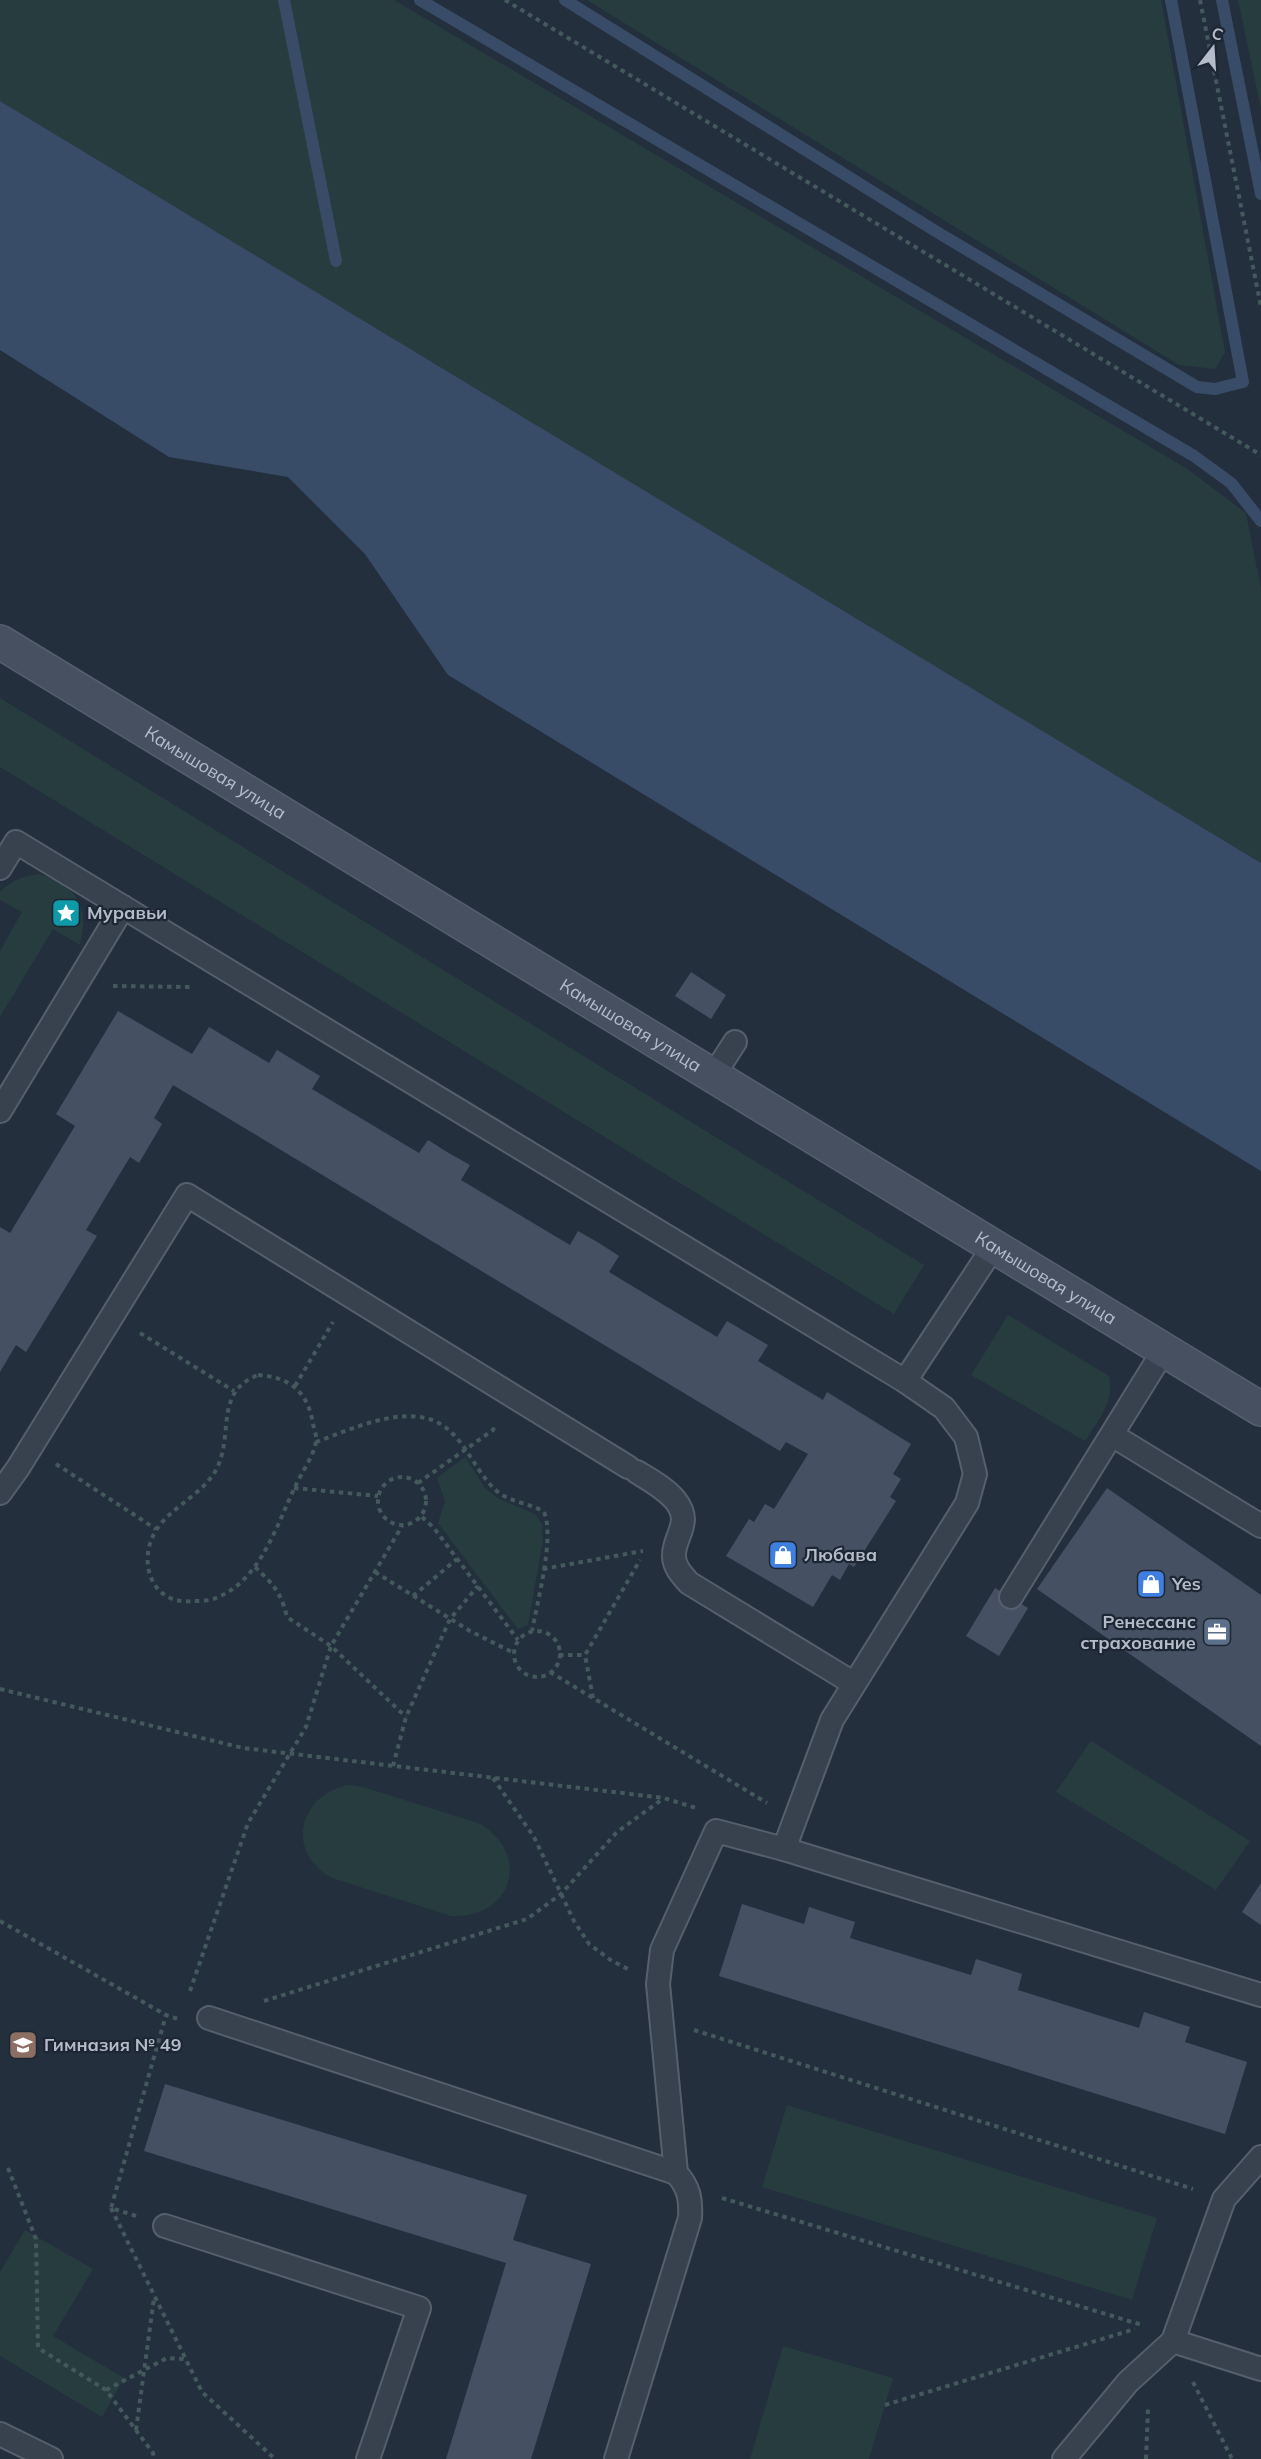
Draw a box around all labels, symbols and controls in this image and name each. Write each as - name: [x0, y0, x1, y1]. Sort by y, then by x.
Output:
- north arrow: [1183, 18, 1243, 78]
- text: С: [1209, 22, 1226, 45]
- street label: Камышовая улица: [141, 721, 291, 824]
- place icon: Муравьи: [50, 897, 82, 929]
- place label: Муравьи: [87, 901, 167, 924]
- street label: Камышовая улица: [556, 973, 706, 1077]
- street label: Камышовая улица: [971, 1226, 1121, 1329]
- shop icon: Любава: [767, 1539, 799, 1571]
- place label: Любава: [804, 1543, 877, 1566]
- shop icon: Yes: [1135, 1568, 1167, 1600]
- place label: Yes: [1171, 1572, 1201, 1595]
- place label: Ренессанс страхование: [1080, 1610, 1196, 1654]
- office icon: Ренессанс страхование: [1201, 1616, 1233, 1648]
- school or university icon: Гимназия № 49: [7, 2029, 39, 2061]
- place label: Гимназия № 49: [44, 2033, 181, 2056]

